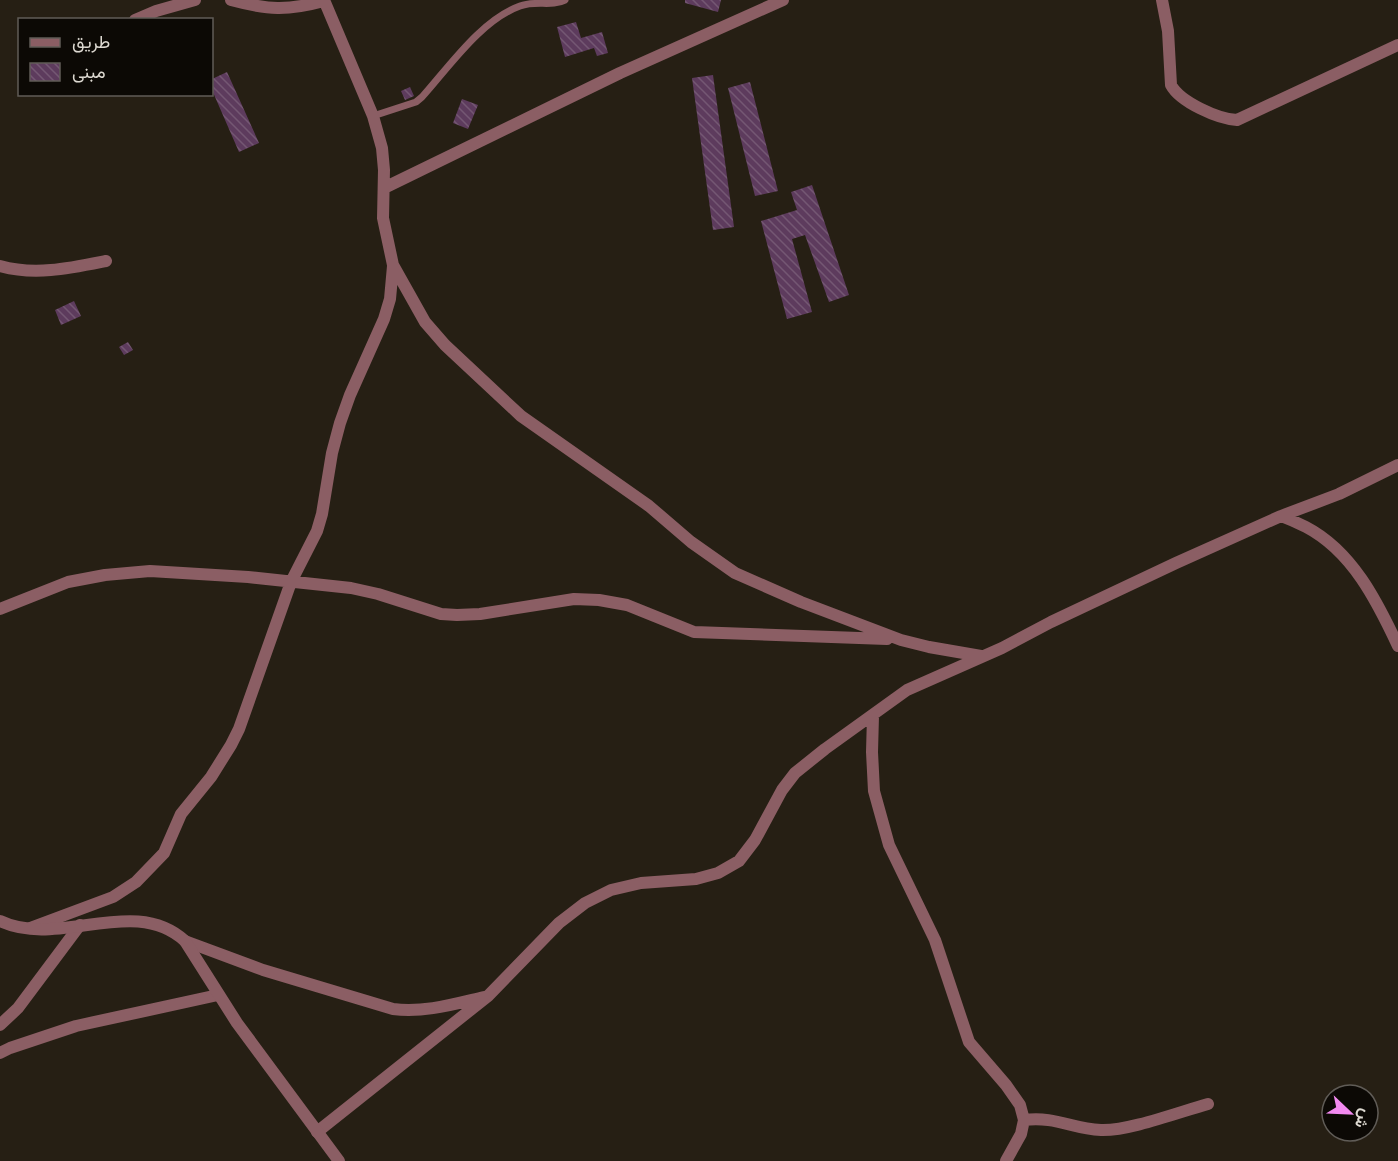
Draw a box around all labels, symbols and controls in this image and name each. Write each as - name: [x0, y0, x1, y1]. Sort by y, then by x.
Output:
- legend: [18, 18, 213, 96]
- text: طريق: [72, 31, 110, 53]
- text: مبنى: [72, 61, 106, 83]
- north arrow: [1320, 1083, 1380, 1143]
- text: ش: [1351, 1106, 1377, 1132]

